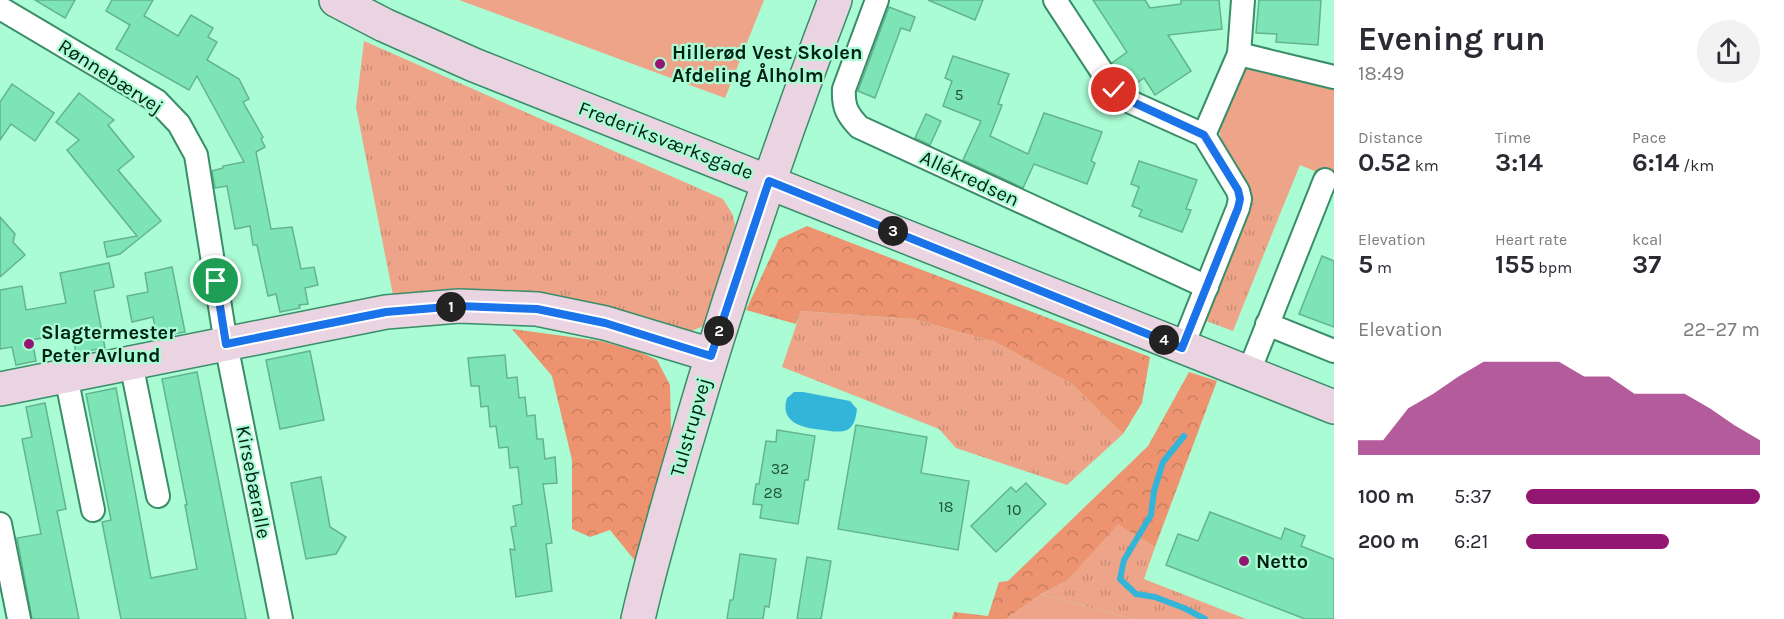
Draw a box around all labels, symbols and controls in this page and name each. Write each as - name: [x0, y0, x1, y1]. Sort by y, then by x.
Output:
- text: Evening run: [1358, 20, 1546, 58]
- button: share: [1697, 20, 1760, 83]
- street label: Rønnebærvej: [54, 34, 167, 119]
- place label: Hillerød Vest Skolen Afdeling Ålholm: [672, 41, 862, 87]
- marker: Hillerød Vest Skolen Afdeling Ålholm: [653, 57, 667, 71]
- text: 18:49: [1358, 62, 1404, 85]
- pin: [1088, 64, 1139, 115]
- icon: check: [1097, 73, 1130, 106]
- house number: 5: [954, 85, 964, 104]
- street label: Frederiksværksgade: [575, 96, 757, 184]
- text: Distance: [1358, 128, 1423, 147]
- text: Time: [1495, 128, 1531, 147]
- text: Pace: [1632, 128, 1666, 147]
- street label: Allékredsen: [917, 146, 1023, 211]
- text: 0.52: [1358, 147, 1411, 178]
- text: 3:14: [1495, 147, 1543, 178]
- text: 6:14: [1632, 147, 1680, 178]
- text: km: [1411, 156, 1439, 175]
- text: /km: [1680, 156, 1714, 175]
- pin: 3: [878, 216, 908, 246]
- text: 3: [888, 221, 898, 240]
- text: Elevation: [1358, 230, 1426, 249]
- text: Heart rate: [1495, 230, 1567, 249]
- text: kcal: [1632, 230, 1663, 249]
- text: 5: [1358, 249, 1373, 280]
- text: 155: [1495, 249, 1535, 280]
- text: 37: [1632, 249, 1661, 280]
- pin: [190, 255, 241, 306]
- text: m: [1373, 258, 1392, 277]
- text: bpm: [1535, 258, 1572, 277]
- icon: arrive: [199, 264, 232, 297]
- pin: 1: [436, 292, 466, 322]
- text: 1: [448, 297, 454, 316]
- pin: 2: [704, 316, 734, 346]
- text: Elevation: [1358, 318, 1443, 341]
- text: 22–27 m: [1683, 318, 1760, 341]
- place label: Slagtermester Peter Avlund: [41, 321, 176, 367]
- text: 2: [714, 321, 724, 340]
- pin: 4: [1149, 325, 1179, 355]
- text: 4: [1159, 330, 1169, 349]
- marker: Slagtermester Peter Avlund: [22, 337, 36, 351]
- street label: Tulstrupvej: [665, 375, 716, 479]
- street label: Kirsebæralle: [231, 424, 276, 541]
- house number: 32: [771, 459, 789, 478]
- house number: 28: [763, 483, 783, 502]
- text: 100 m: [1358, 485, 1414, 508]
- text: 5:37: [1454, 485, 1491, 508]
- house number: 18: [938, 497, 954, 516]
- house number: 10: [1007, 500, 1021, 519]
- text: 200 m: [1358, 530, 1419, 553]
- text: 6:21: [1454, 530, 1488, 553]
- place label: Netto: [1256, 550, 1308, 573]
- marker: Netto: [1237, 554, 1251, 568]

